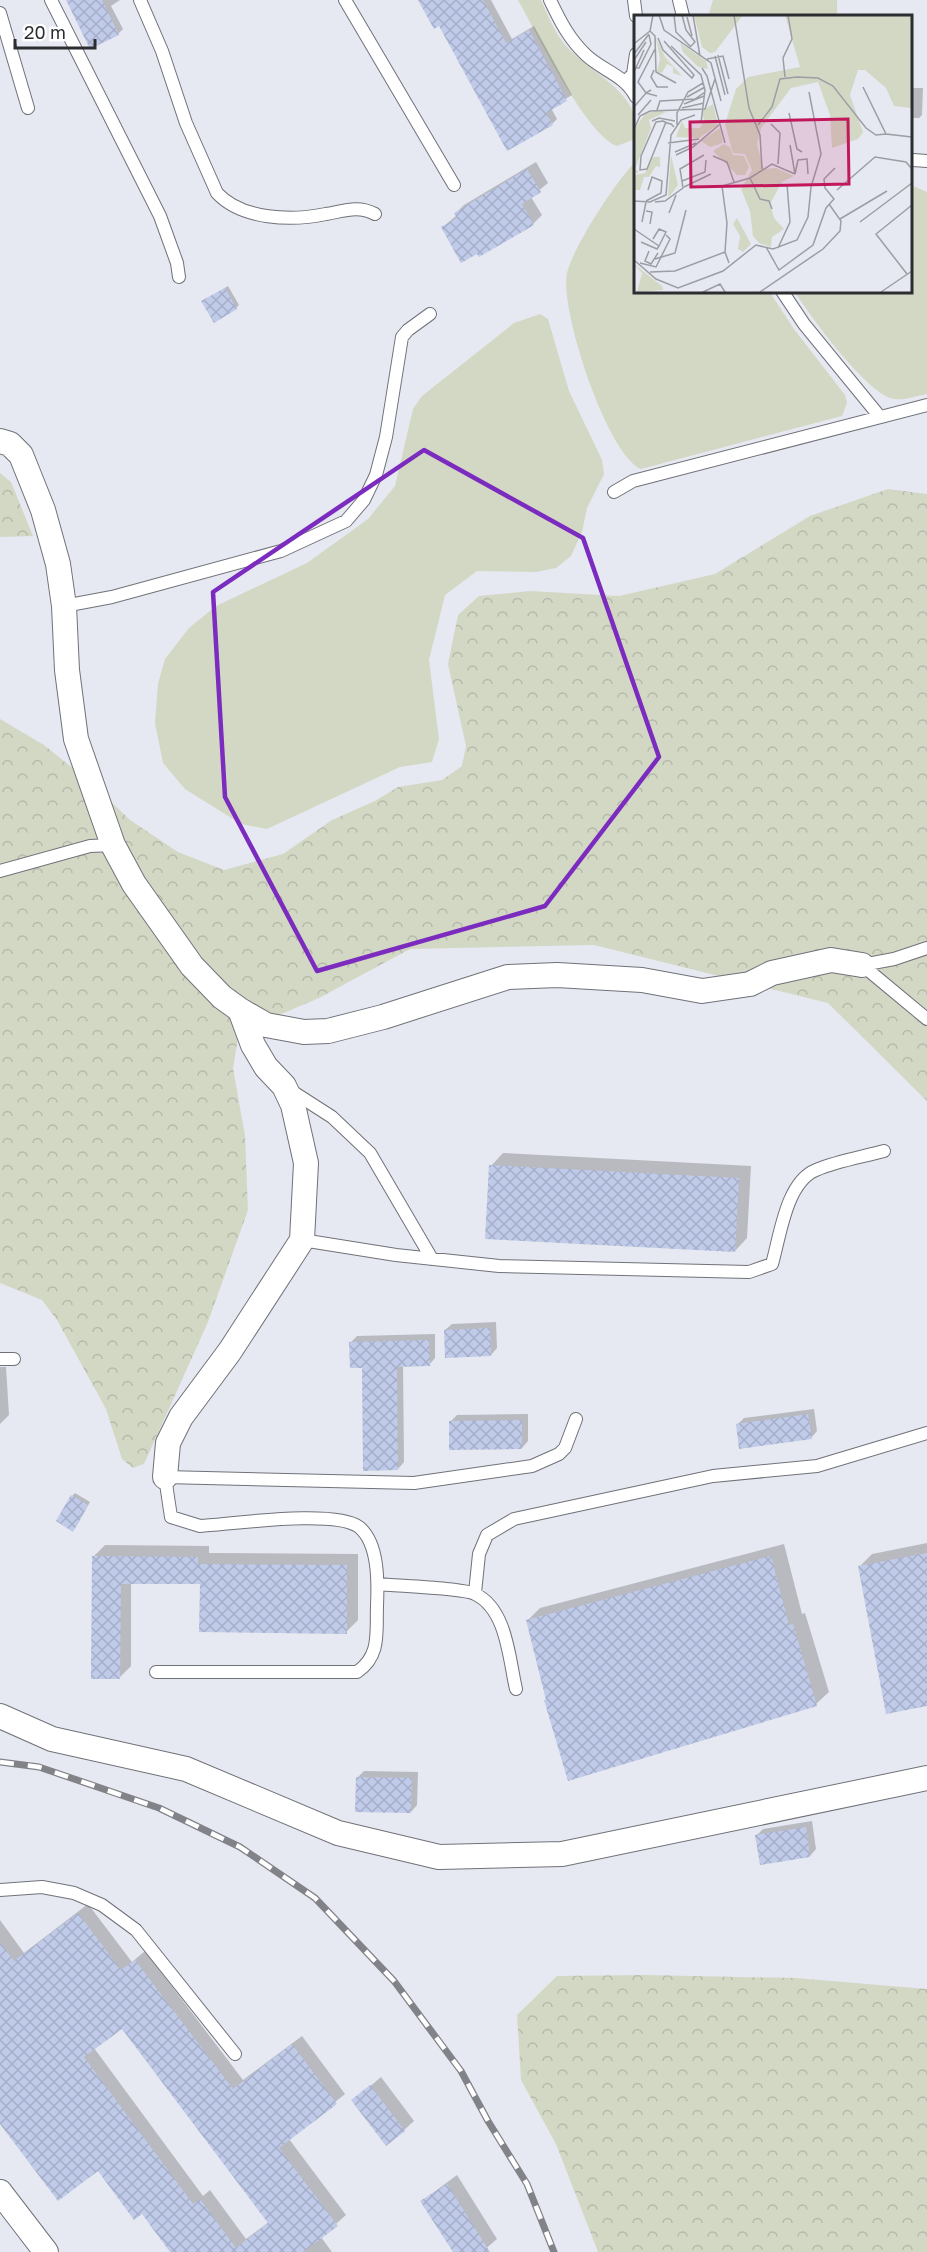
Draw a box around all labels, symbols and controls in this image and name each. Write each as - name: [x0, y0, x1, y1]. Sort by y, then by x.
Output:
- scale bar: [15, 12, 94, 50]
- inset map: [634, 15, 912, 292]
- text: 20 m: [24, 21, 66, 43]

